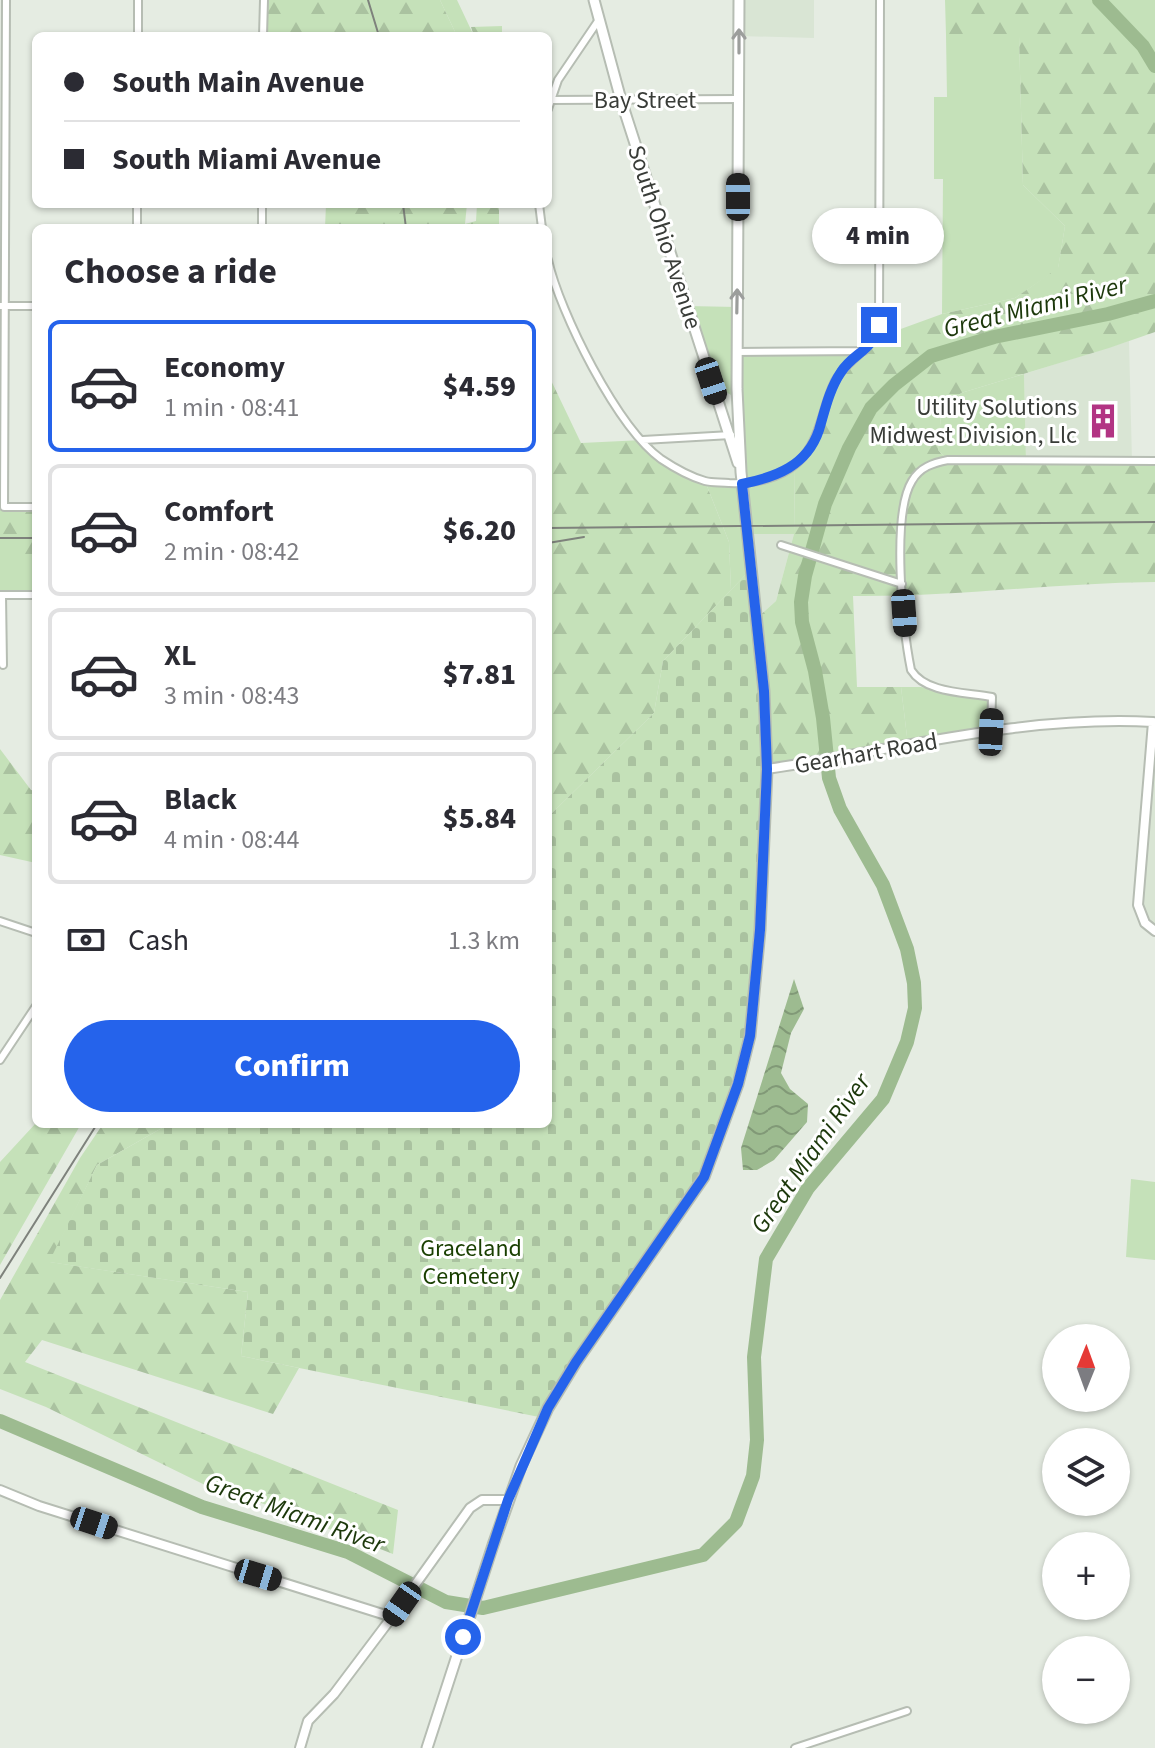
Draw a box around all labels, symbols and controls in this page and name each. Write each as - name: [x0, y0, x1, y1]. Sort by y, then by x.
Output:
- one-way arrow: [731, 28, 747, 55]
- text: South Main Avenue: [112, 61, 365, 104]
- street label: Bay Street: [594, 83, 696, 118]
- text: South Miami Avenue: [112, 138, 381, 181]
- street label: South Ohio Avenue: [618, 141, 711, 334]
- car: [726, 173, 750, 221]
- callout: 4 min: [813, 209, 945, 265]
- text: 4 min: [846, 217, 910, 254]
- text: Choose a ride: [64, 246, 277, 297]
- water label: Great Miami River: [939, 266, 1132, 347]
- one-way arrow: [729, 288, 745, 315]
- route end: [861, 307, 897, 343]
- text: Economy: [164, 346, 285, 389]
- icon: car: [68, 350, 140, 422]
- car: [692, 354, 730, 408]
- text: $4.59: [443, 365, 516, 408]
- text: 1 min · 08:41: [164, 389, 299, 426]
- place label: Utility Solutions Midwest Division, Llc: [869, 390, 1077, 453]
- building icon: Utility Solutions Midwest Division, Llc: [1084, 402, 1122, 440]
- text: Comfort: [164, 490, 274, 533]
- icon: car: [68, 494, 140, 566]
- text: $6.20: [443, 509, 516, 552]
- text: 2 min · 08:42: [164, 533, 299, 570]
- car: [890, 588, 918, 638]
- text: XL: [164, 634, 197, 677]
- icon: car: [68, 638, 140, 710]
- text: $7.81: [443, 653, 516, 696]
- text: 3 min · 08:43: [164, 677, 299, 714]
- car: [978, 707, 1004, 757]
- street label: Gearhart Road: [792, 724, 940, 783]
- text: Black: [164, 778, 237, 821]
- icon: car: [68, 782, 140, 854]
- text: $5.84: [443, 797, 516, 840]
- text: 4 min · 08:44: [164, 821, 299, 858]
- icon: cash: [64, 918, 108, 962]
- text: Cash: [128, 919, 189, 962]
- text: 1.3 km: [448, 922, 520, 959]
- button: Confirm: [64, 1020, 520, 1112]
- water label: Great Miami River: [741, 1065, 880, 1241]
- park label: Graceland Cemetery: [420, 1231, 522, 1294]
- north arrow: [1042, 1324, 1130, 1412]
- map controls: [1042, 1324, 1130, 1724]
- button: layers: [1042, 1428, 1130, 1516]
- water label: Great Miami River: [200, 1464, 391, 1563]
- car: [67, 1504, 121, 1542]
- button: +: [1042, 1532, 1130, 1620]
- car: [232, 1557, 284, 1593]
- car: [378, 1577, 426, 1631]
- route start: [445, 1619, 481, 1655]
- button: −: [1042, 1636, 1130, 1724]

